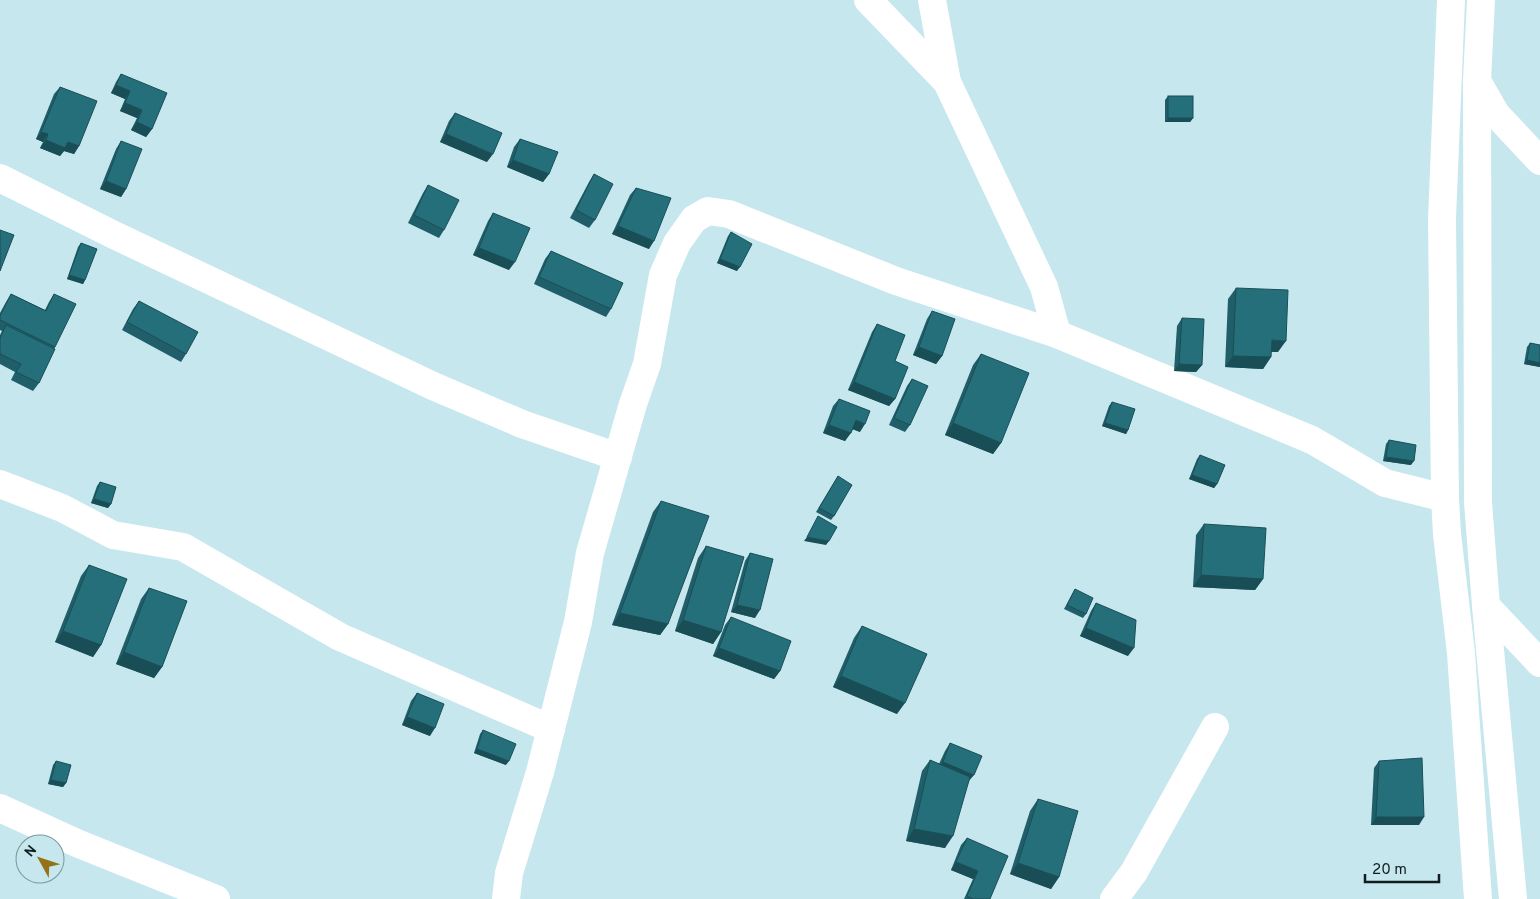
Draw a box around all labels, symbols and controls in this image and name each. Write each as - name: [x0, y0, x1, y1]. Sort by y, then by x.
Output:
- north arrow: [15, 834, 65, 884]
- text: N: [21, 842, 41, 861]
- scale bar: [1365, 852, 1439, 884]
- text: 20 m: [1372, 861, 1407, 880]

